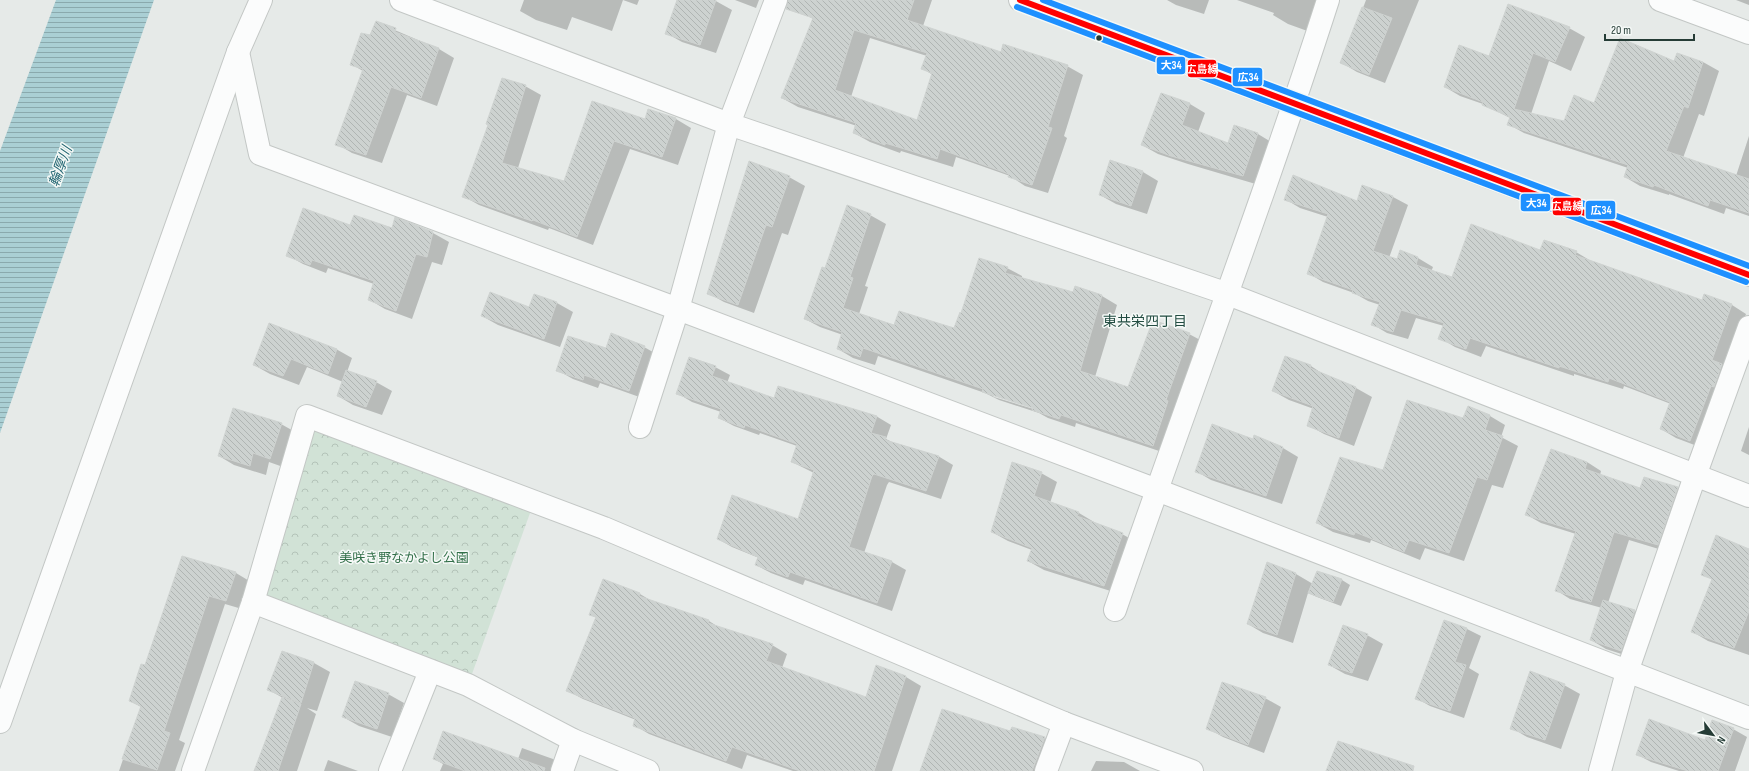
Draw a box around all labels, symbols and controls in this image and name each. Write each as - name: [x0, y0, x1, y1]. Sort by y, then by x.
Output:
- scale bar: [1605, 16, 1694, 42]
- text: 20 m: [1611, 23, 1631, 38]
- unlabelled marker: [1094, 33, 1104, 43]
- line badge: 大34: [1156, 56, 1186, 75]
- text: 大34: [1160, 59, 1182, 72]
- line badge: 広島線: [1187, 59, 1217, 78]
- text: 広島線: [1186, 63, 1219, 76]
- line badge: 広34: [1232, 67, 1263, 87]
- text: 広34: [1237, 71, 1259, 84]
- water label: 輪厚川: [45, 142, 76, 189]
- line badge: 大34: [1520, 193, 1551, 212]
- text: 大34: [1525, 197, 1547, 210]
- line badge: 広島線: [1552, 197, 1582, 216]
- text: 広島線: [1551, 200, 1584, 213]
- line badge: 広34: [1585, 200, 1616, 220]
- text: 広34: [1590, 204, 1612, 217]
- district label: 東共栄四丁目: [1103, 313, 1187, 330]
- park label: 美咲き野なかよし公園: [339, 550, 469, 566]
- north arrow: [1693, 715, 1733, 755]
- text: N: [1714, 734, 1728, 746]

